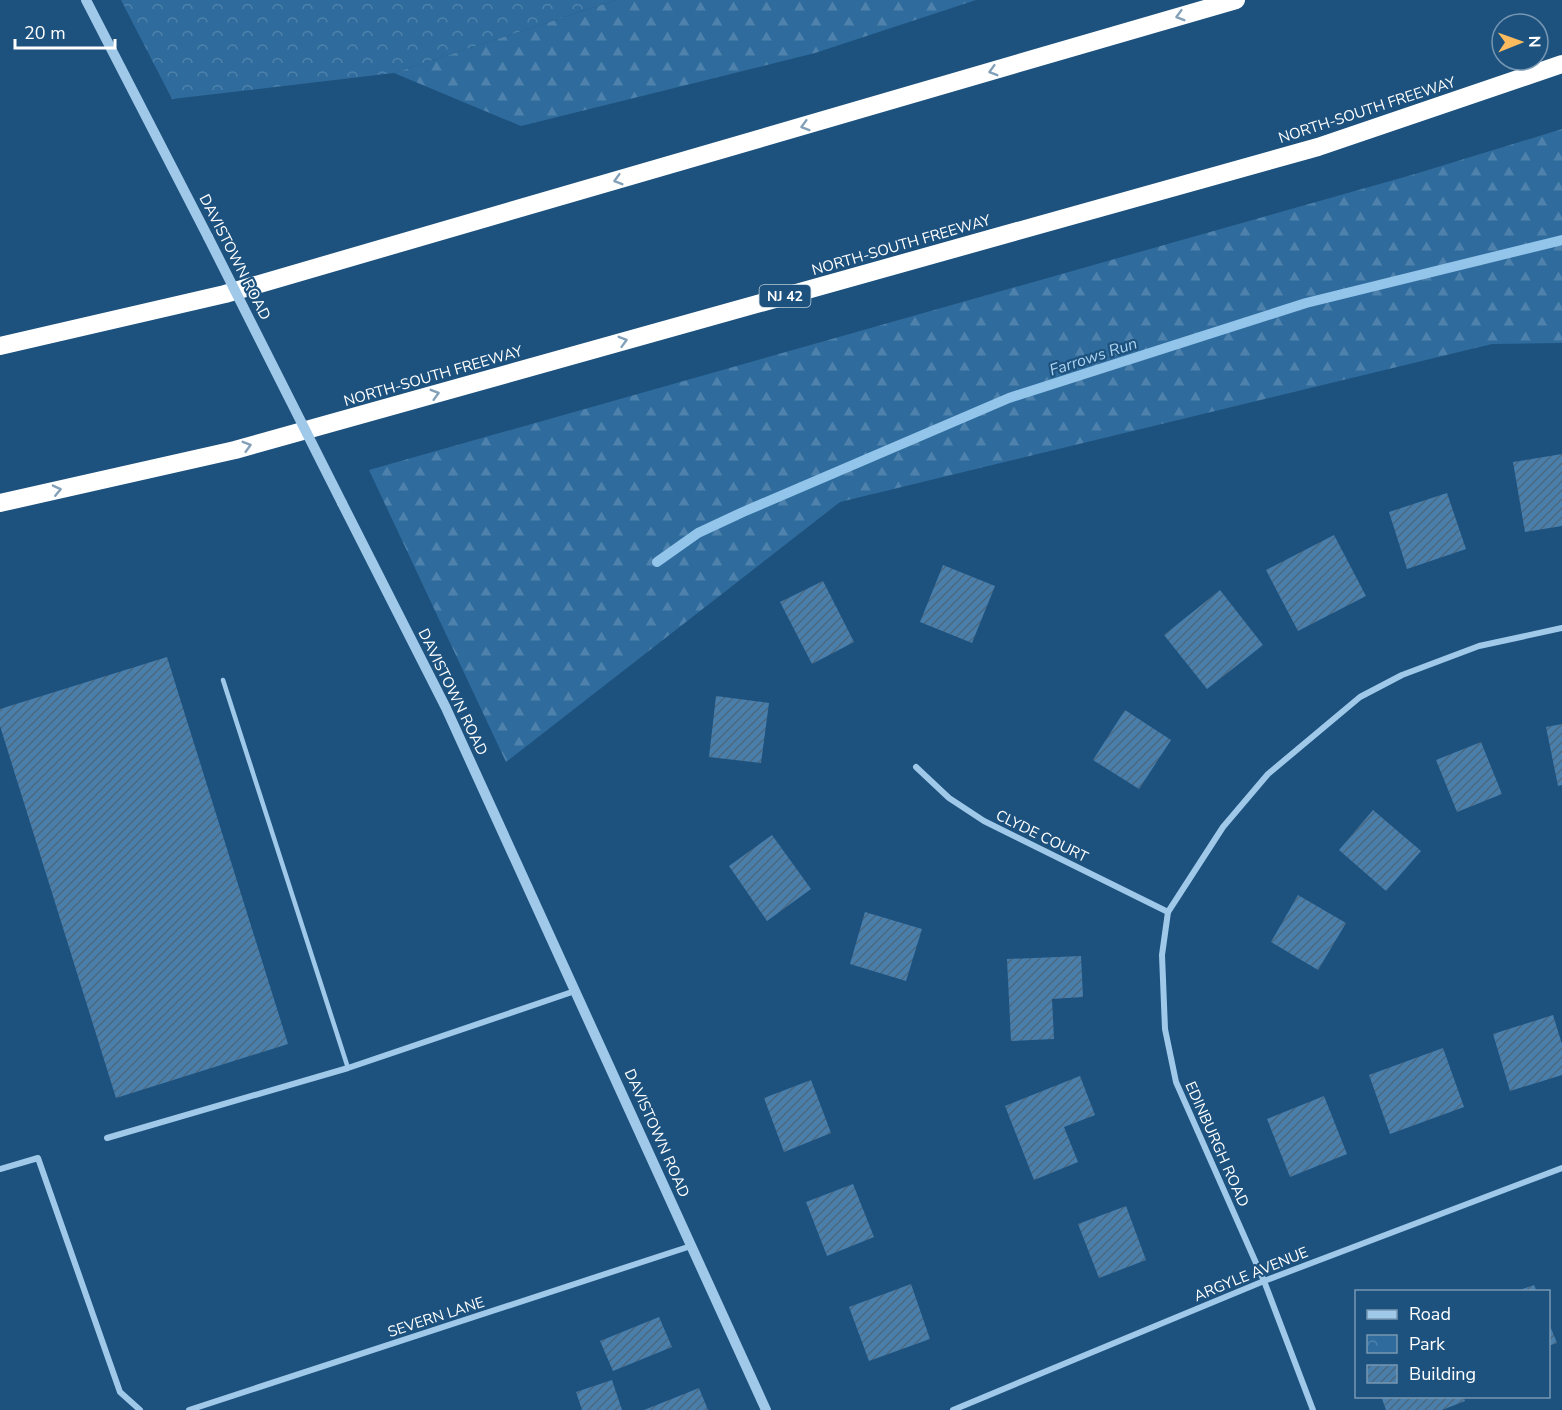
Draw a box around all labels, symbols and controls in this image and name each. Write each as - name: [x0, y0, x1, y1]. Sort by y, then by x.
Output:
- one-way arrow: [1175, 9, 1186, 21]
- scale bar: [15, 12, 116, 50]
- north arrow: [1490, 12, 1550, 72]
- text: 20 m: [24, 21, 66, 45]
- text: N: [1523, 36, 1545, 48]
- one-way arrow: [988, 64, 999, 76]
- street label: NORTH-SOUTH FREEWAY: [1276, 72, 1459, 148]
- one-way arrow: [800, 119, 811, 131]
- one-way arrow: [613, 173, 624, 185]
- street label: DAVISTOWN ROAD: [195, 191, 275, 323]
- street label: NORTH-SOUTH FREEWAY: [809, 210, 994, 280]
- road number: NJ 42: [760, 285, 810, 307]
- water label: Farrows Run: [1047, 332, 1140, 381]
- one-way arrow: [618, 336, 628, 349]
- street label: NORTH-SOUTH FREEWAY: [341, 341, 526, 411]
- one-way arrow: [429, 389, 440, 401]
- one-way arrow: [242, 441, 252, 454]
- one-way arrow: [52, 484, 62, 497]
- street label: DAVISTOWN ROAD: [414, 625, 492, 759]
- street label: CLYDE COURT: [993, 805, 1091, 867]
- street label: DAVISTOWN ROAD: [620, 1066, 694, 1200]
- street label: EDINBURGH ROAD: [1180, 1078, 1254, 1210]
- street label: ARGYLE AVENUE: [1191, 1242, 1311, 1306]
- legend: [1355, 1290, 1550, 1398]
- street label: SEVERN LANE: [385, 1292, 487, 1342]
- text: Road: [1409, 1302, 1451, 1326]
- text: Park: [1409, 1332, 1446, 1356]
- text: Building: [1409, 1362, 1476, 1386]

